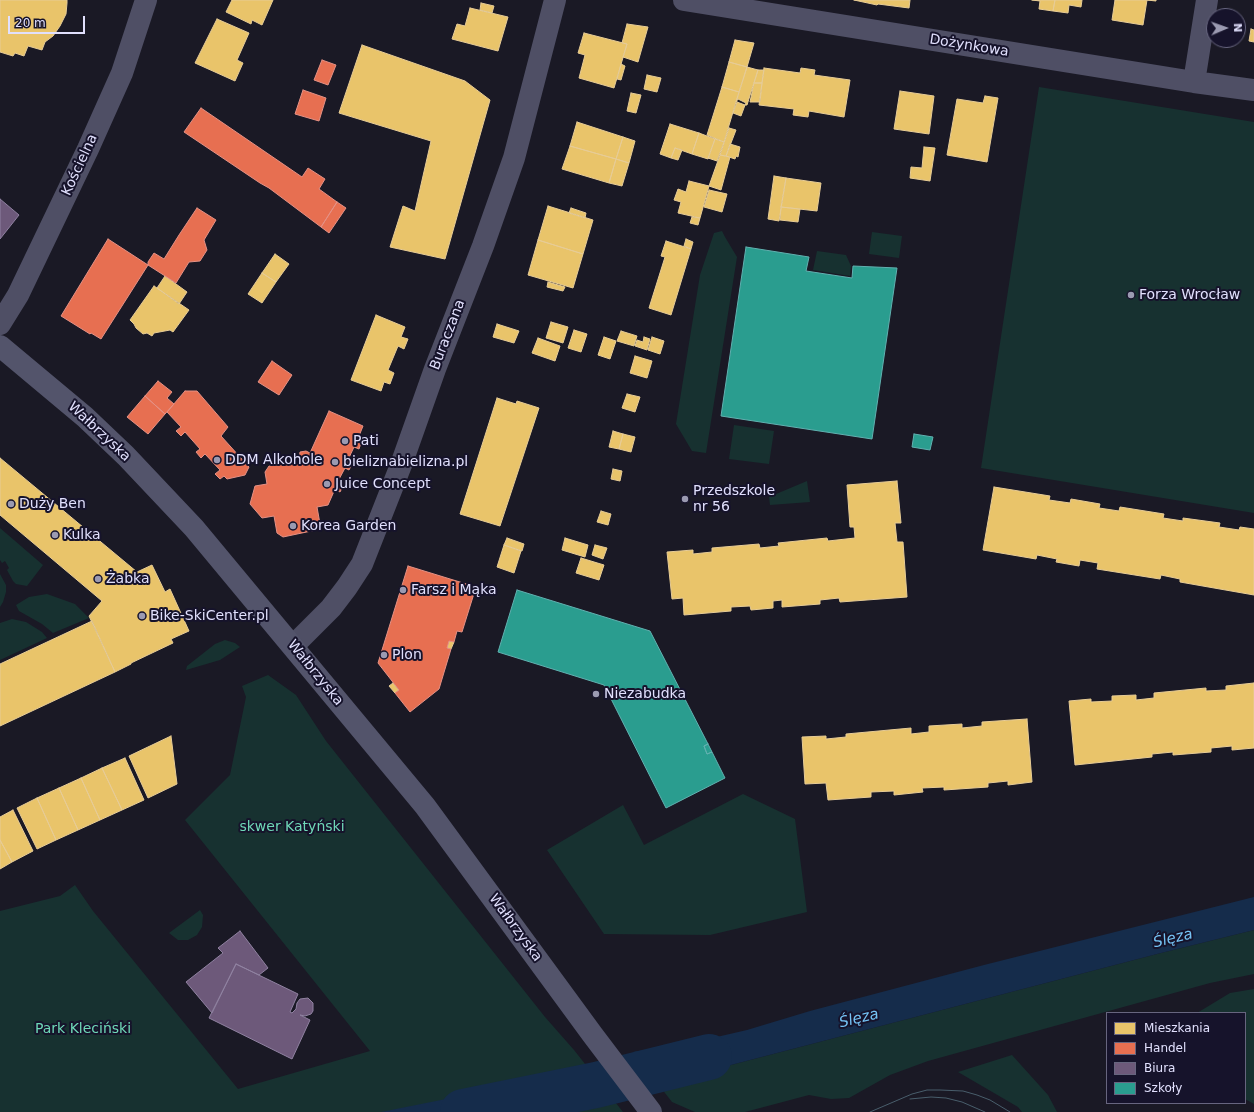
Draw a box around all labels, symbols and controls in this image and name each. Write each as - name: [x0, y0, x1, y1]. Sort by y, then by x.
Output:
- scale bar: [10, 8, 87, 34]
- north arrow: [1206, 8, 1246, 48]
- text: 20 m: [15, 16, 46, 30]
- text: N: [1231, 23, 1244, 32]
- street label: Dożynkowa: [928, 31, 1010, 61]
- street label: Kościelna: [58, 132, 102, 198]
- place label: Forza Wrocław: [1139, 287, 1240, 303]
- marker: Forza Wrocław: [1126, 290, 1136, 300]
- street label: Buraczana: [427, 297, 469, 373]
- street label: Wałbrzyska: [64, 399, 134, 465]
- place label: Pati: [353, 433, 379, 449]
- marker: Pati: [340, 436, 350, 446]
- place label: DDM Alkohole: [225, 452, 323, 468]
- place label: bieliznabielizna.pl: [343, 454, 468, 470]
- marker: DDM Alkohole: [212, 455, 222, 465]
- marker: bieliznabielizna.pl: [330, 457, 340, 467]
- place label: Juice Concept: [335, 476, 431, 492]
- marker: Juice Concept: [322, 479, 332, 489]
- place label: Przedszkole nr 56: [693, 483, 775, 516]
- marker: Przedszkole nr 56: [680, 494, 690, 504]
- place label: Duży Ben: [19, 496, 86, 512]
- marker: Duży Ben: [6, 499, 16, 509]
- place label: Korea Garden: [301, 518, 396, 534]
- marker: Korea Garden: [288, 521, 298, 531]
- place label: Kulka: [63, 527, 101, 543]
- marker: Kulka: [50, 530, 60, 540]
- place label: Żabka: [106, 571, 149, 587]
- marker: Żabka: [93, 574, 103, 584]
- place label: Farsz i Mąka: [411, 582, 497, 598]
- marker: Farsz i Mąka: [398, 585, 408, 595]
- place label: Bike-SkiCenter.pl: [150, 608, 269, 624]
- marker: Bike-SkiCenter.pl: [137, 611, 147, 621]
- street label: Wałbrzyska: [283, 637, 347, 709]
- place label: Plon: [392, 647, 422, 663]
- marker: Plon: [379, 650, 389, 660]
- place label: Niezabudka: [604, 686, 686, 702]
- marker: Niezabudka: [591, 689, 601, 699]
- park label: skwer Katyński: [239, 819, 345, 835]
- street label: Wałbrzyska: [485, 891, 545, 965]
- water label: Ślęza: [1151, 925, 1195, 953]
- water label: Ślęza: [837, 1005, 881, 1033]
- legend: [1106, 1012, 1246, 1104]
- park label: Park Kleciński: [35, 1021, 131, 1037]
- text: Mieszkania: [1144, 1021, 1210, 1035]
- text: Handel: [1144, 1041, 1186, 1055]
- text: Biura: [1144, 1061, 1175, 1075]
- text: Szkoły: [1144, 1081, 1182, 1095]

